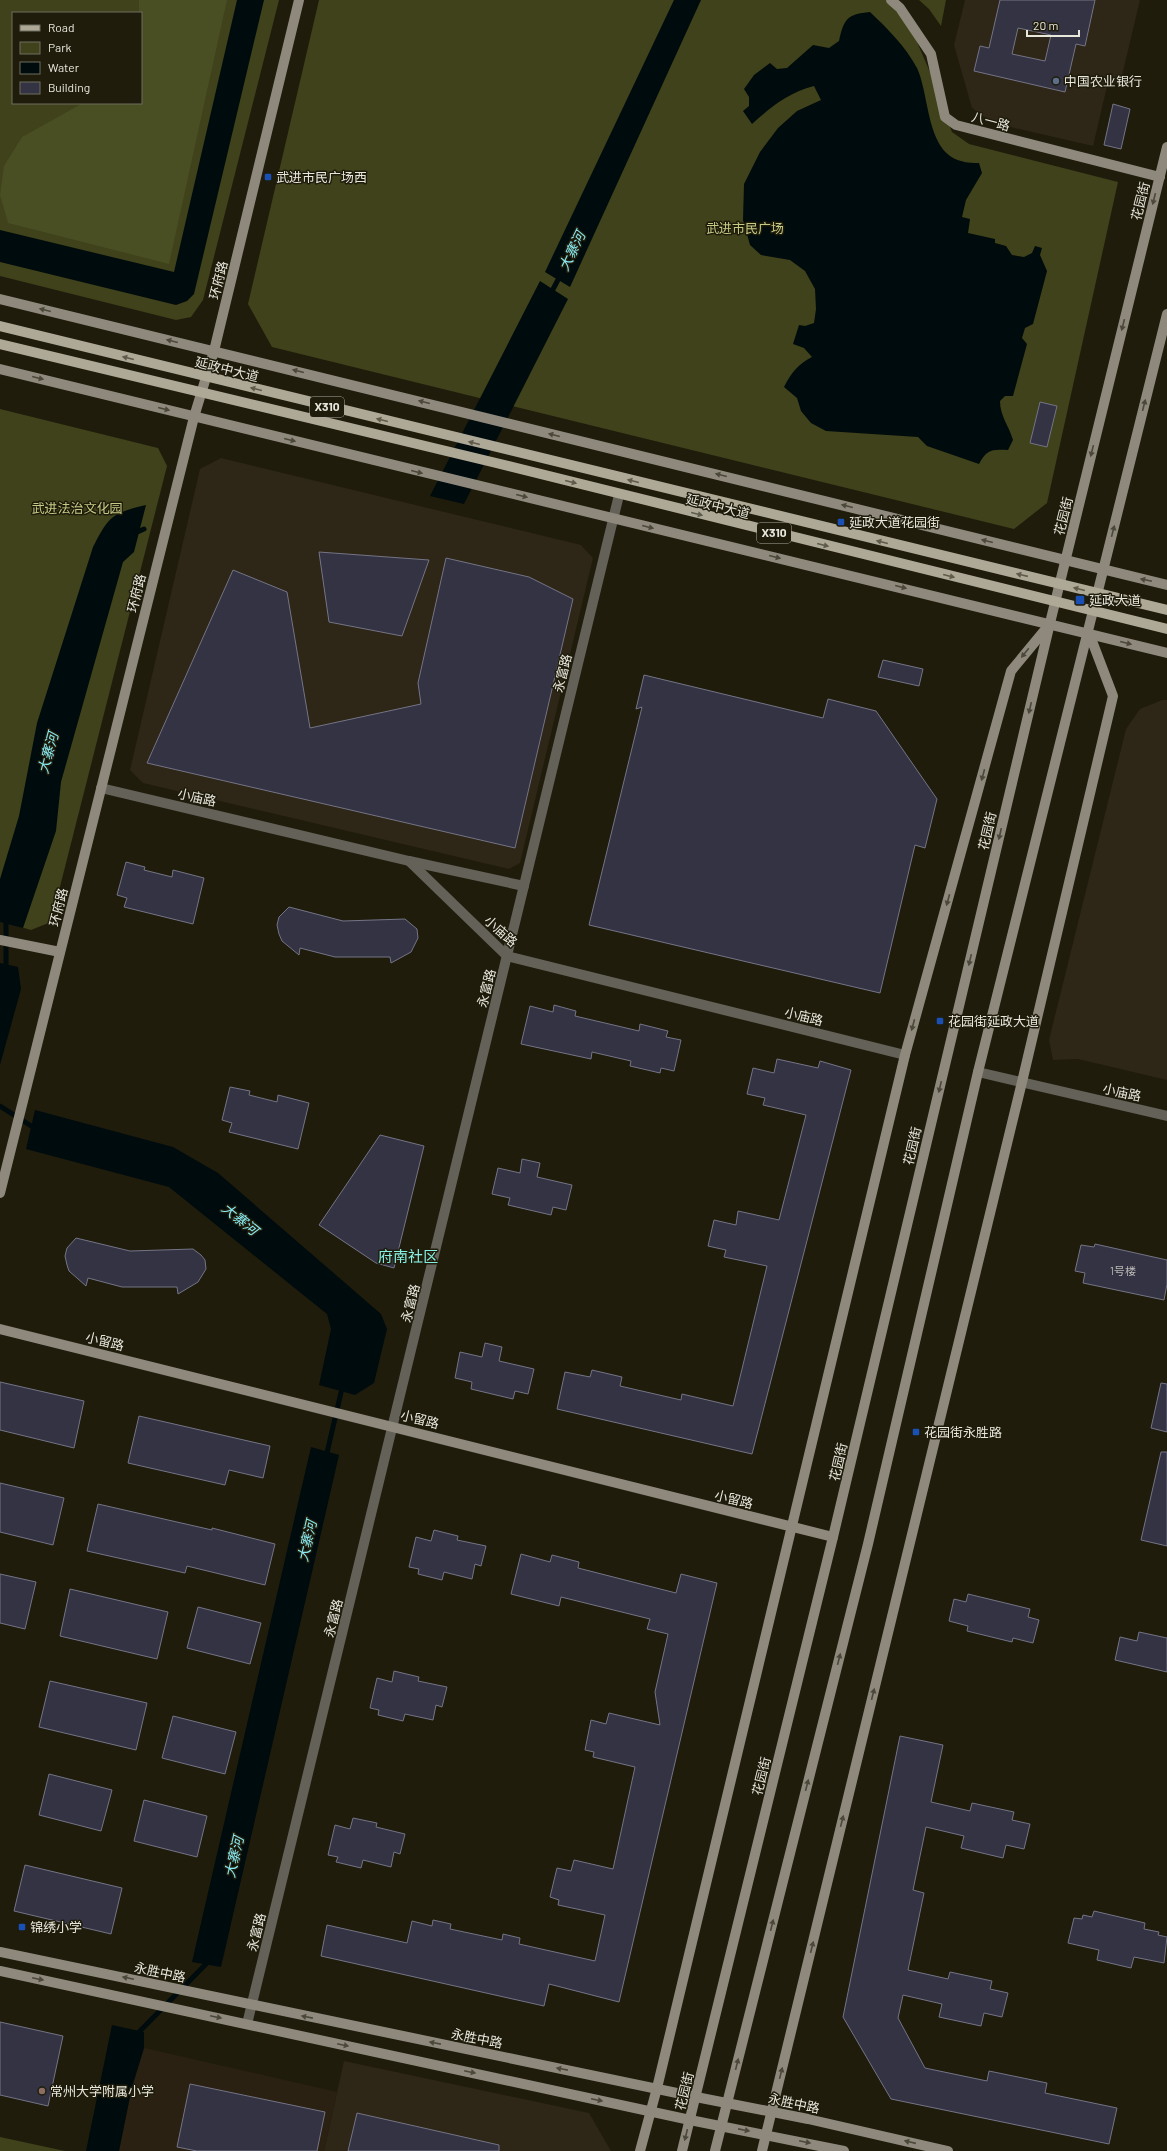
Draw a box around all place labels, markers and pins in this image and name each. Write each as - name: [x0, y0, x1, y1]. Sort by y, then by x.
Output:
- place label: 中国农业银行: [1064, 73, 1142, 89]
- marker: 中国农业银行: [1051, 76, 1061, 86]
- place label: 武进市民广场西: [276, 169, 367, 185]
- marker: 武进市民广场西: [263, 172, 273, 182]
- place label: 延政大道花园街: [849, 514, 940, 530]
- marker: 延政大道花园街: [836, 517, 846, 527]
- place label: 延政大道: [1089, 592, 1141, 608]
- marker: 延政大道: [1074, 594, 1086, 606]
- place label: 花园街延政大道: [948, 1013, 1039, 1029]
- marker: 花园街延政大道: [935, 1016, 945, 1026]
- place label: 花园街永胜路: [924, 1424, 1002, 1440]
- marker: 花园街永胜路: [911, 1427, 921, 1437]
- place label: 锦绣小学: [30, 1919, 82, 1935]
- marker: 锦绣小学: [17, 1922, 27, 1932]
- place label: 常州大学附属小学: [50, 2083, 154, 2099]
- marker: 常州大学附属小学: [37, 2086, 47, 2096]

